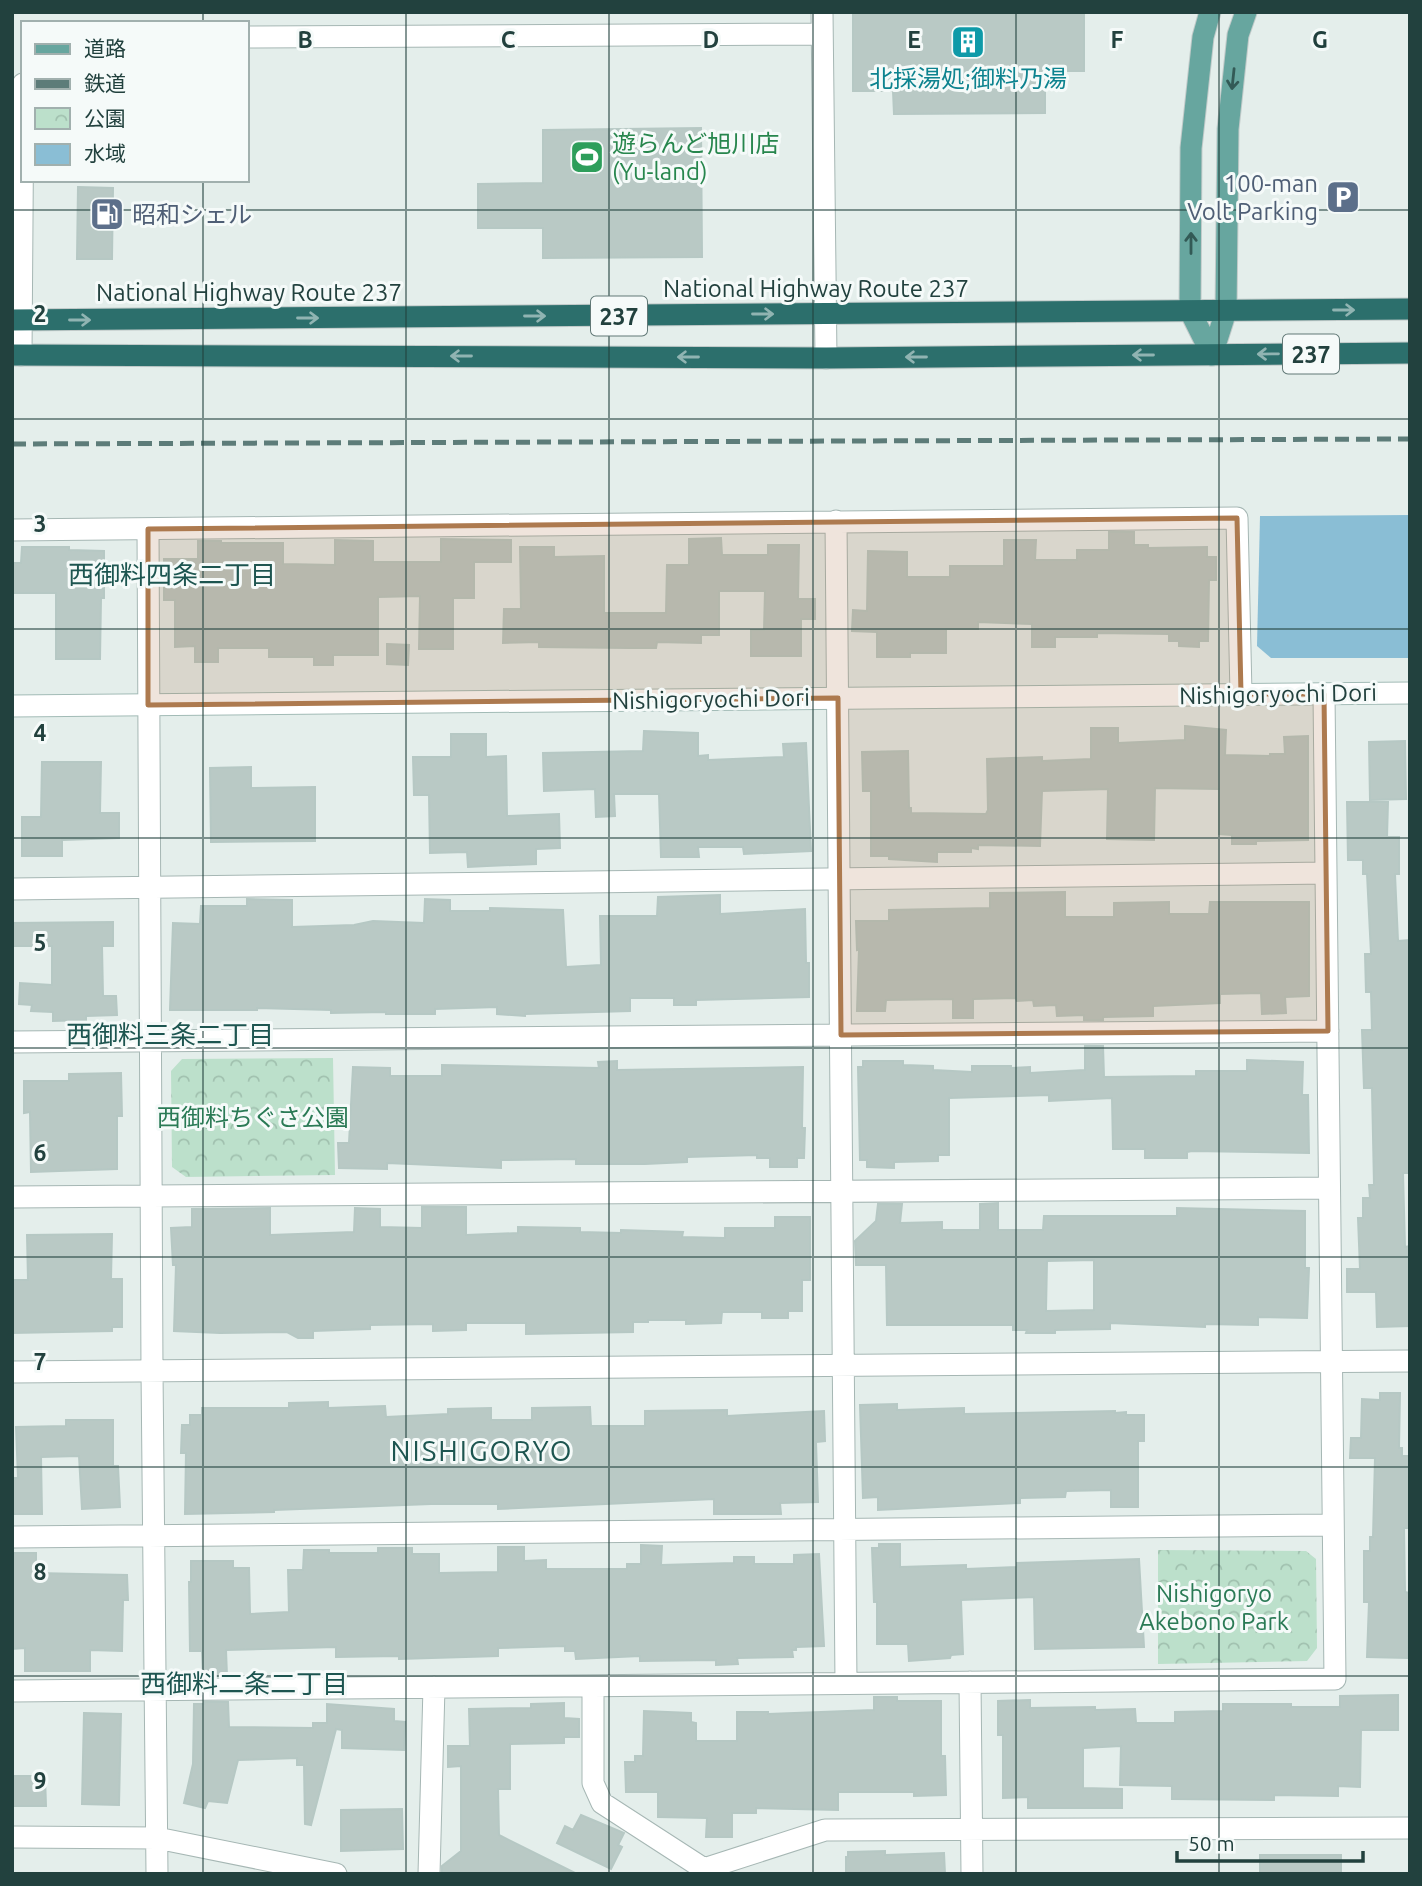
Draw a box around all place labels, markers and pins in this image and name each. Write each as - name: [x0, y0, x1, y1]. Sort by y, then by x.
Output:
- building icon: 北採湯処;御料乃湯: [949, 23, 987, 61]
- place label: 北採湯処;御料乃湯: [869, 65, 1067, 92]
- place label: 遊らんど旭川店 (Yu-land): [612, 130, 779, 185]
- sports icon: 遊らんど旭川店 (Yu-land): [568, 138, 606, 176]
- place label: 100-man Volt Parking: [1187, 170, 1318, 225]
- parking icon: 100-man Volt Parking: [1324, 178, 1362, 216]
- fuel station icon: 昭和シェル: [88, 195, 126, 233]
- place label: 昭和シェル: [132, 201, 252, 228]

